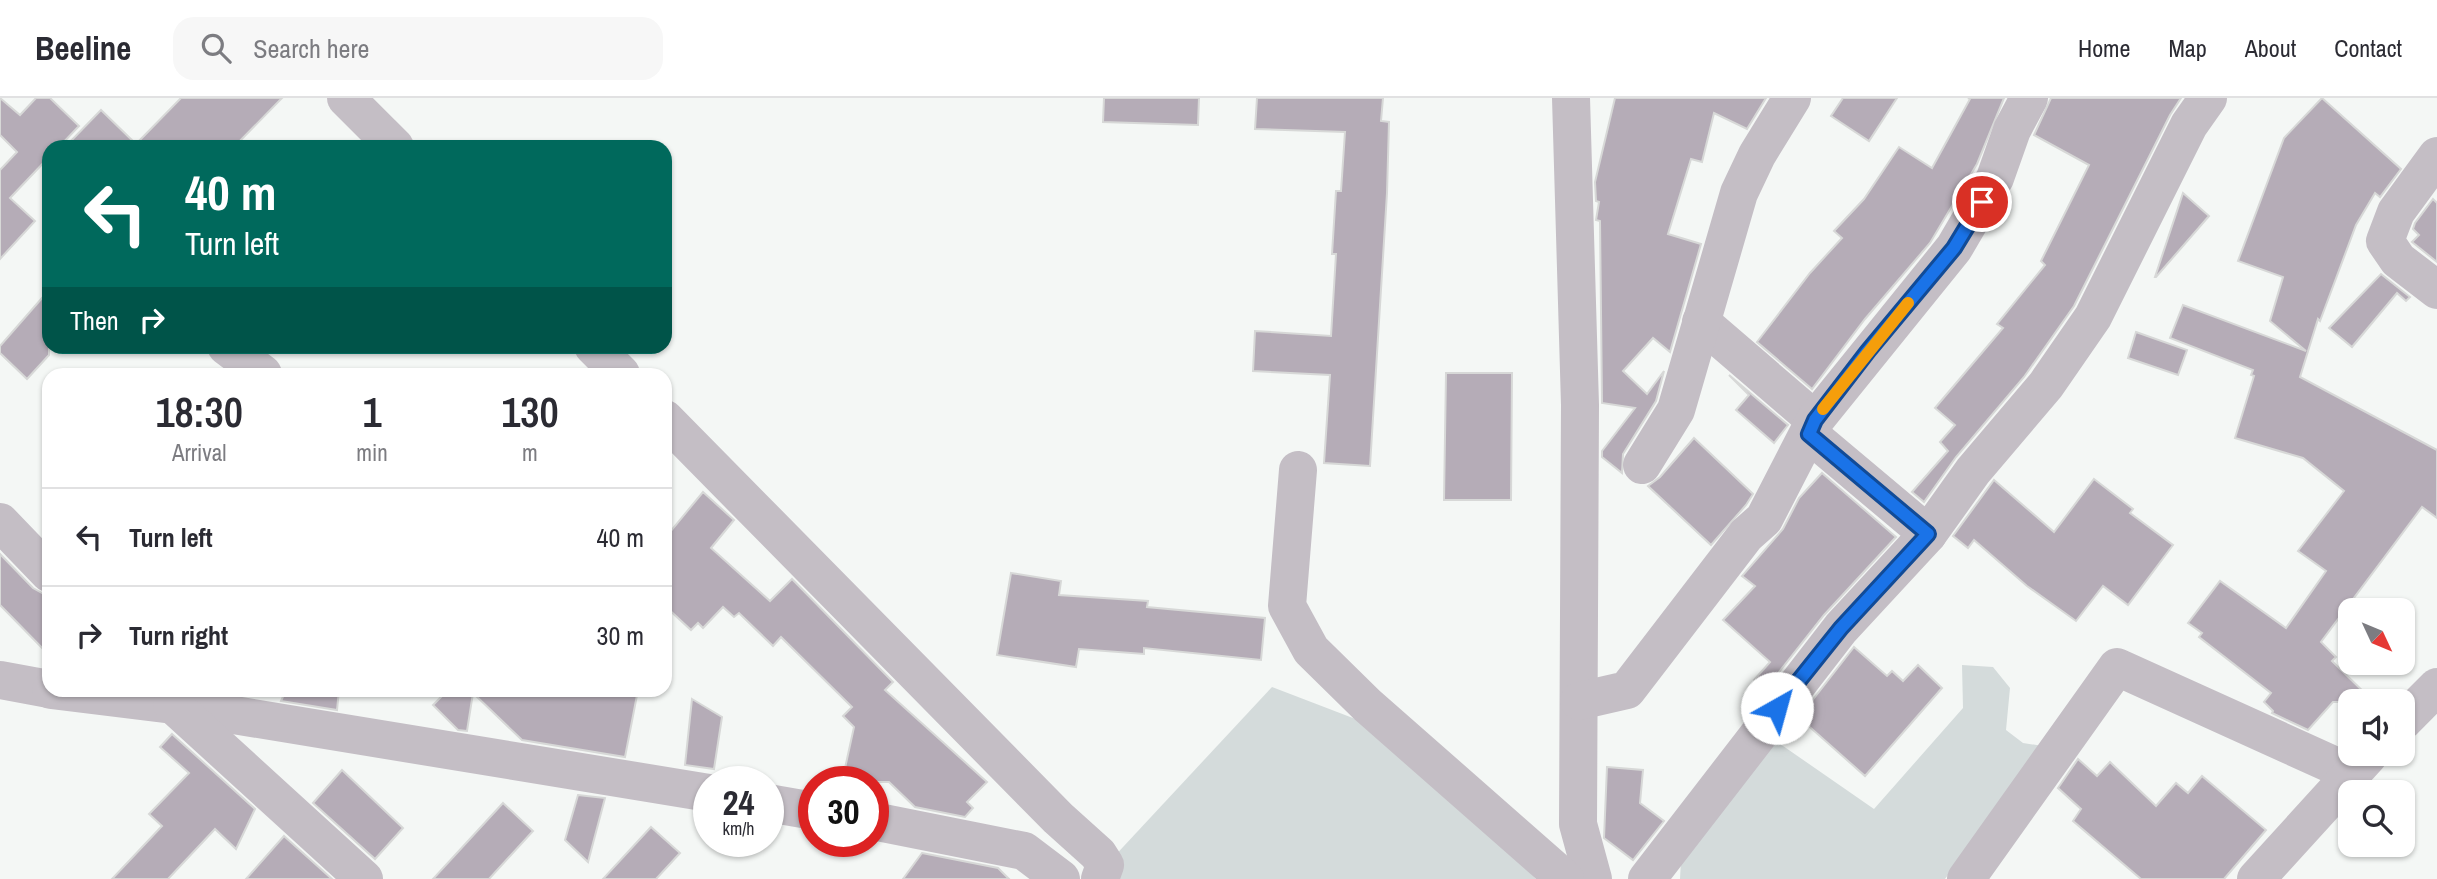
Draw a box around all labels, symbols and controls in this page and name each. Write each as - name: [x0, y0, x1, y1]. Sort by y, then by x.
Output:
- search box: [173, 17, 663, 80]
- text: Beeline: [35, 26, 131, 70]
- icon: search: [197, 29, 235, 67]
- text: Search here: [253, 31, 369, 66]
- text: Home: [2078, 32, 2130, 64]
- text: Map: [2168, 32, 2207, 64]
- text: About: [2245, 32, 2296, 64]
- text: Contact: [2334, 32, 2402, 64]
- text: 40 m: [185, 159, 277, 225]
- icon: left: [70, 168, 161, 259]
- pin: [1952, 172, 2012, 232]
- icon: arrive: [1963, 183, 2001, 221]
- text: Turn left: [185, 222, 279, 265]
- icon: right: [133, 301, 171, 339]
- text: Then: [70, 303, 119, 338]
- text: 18:30: [155, 384, 243, 440]
- text: 1: [362, 384, 382, 440]
- text: 130: [501, 384, 559, 440]
- text: Arrival: [172, 437, 226, 468]
- text: min: [356, 437, 388, 468]
- text: m: [522, 437, 538, 468]
- icon: left: [70, 518, 108, 556]
- text: Turn left: [129, 520, 213, 555]
- text: 40 m: [597, 520, 644, 555]
- north arrow: [2338, 598, 2415, 676]
- map controls: [2338, 598, 2415, 857]
- icon: right: [70, 616, 108, 654]
- text: Turn right: [129, 618, 228, 653]
- text: 30 m: [597, 618, 644, 653]
- position arrow: [1740, 671, 1814, 745]
- button: sound: [2338, 689, 2415, 766]
- speed limit sign: 30: [798, 766, 889, 857]
- text: 24: [723, 779, 754, 826]
- button: search: [2338, 780, 2415, 857]
- text: km/h: [723, 816, 755, 841]

